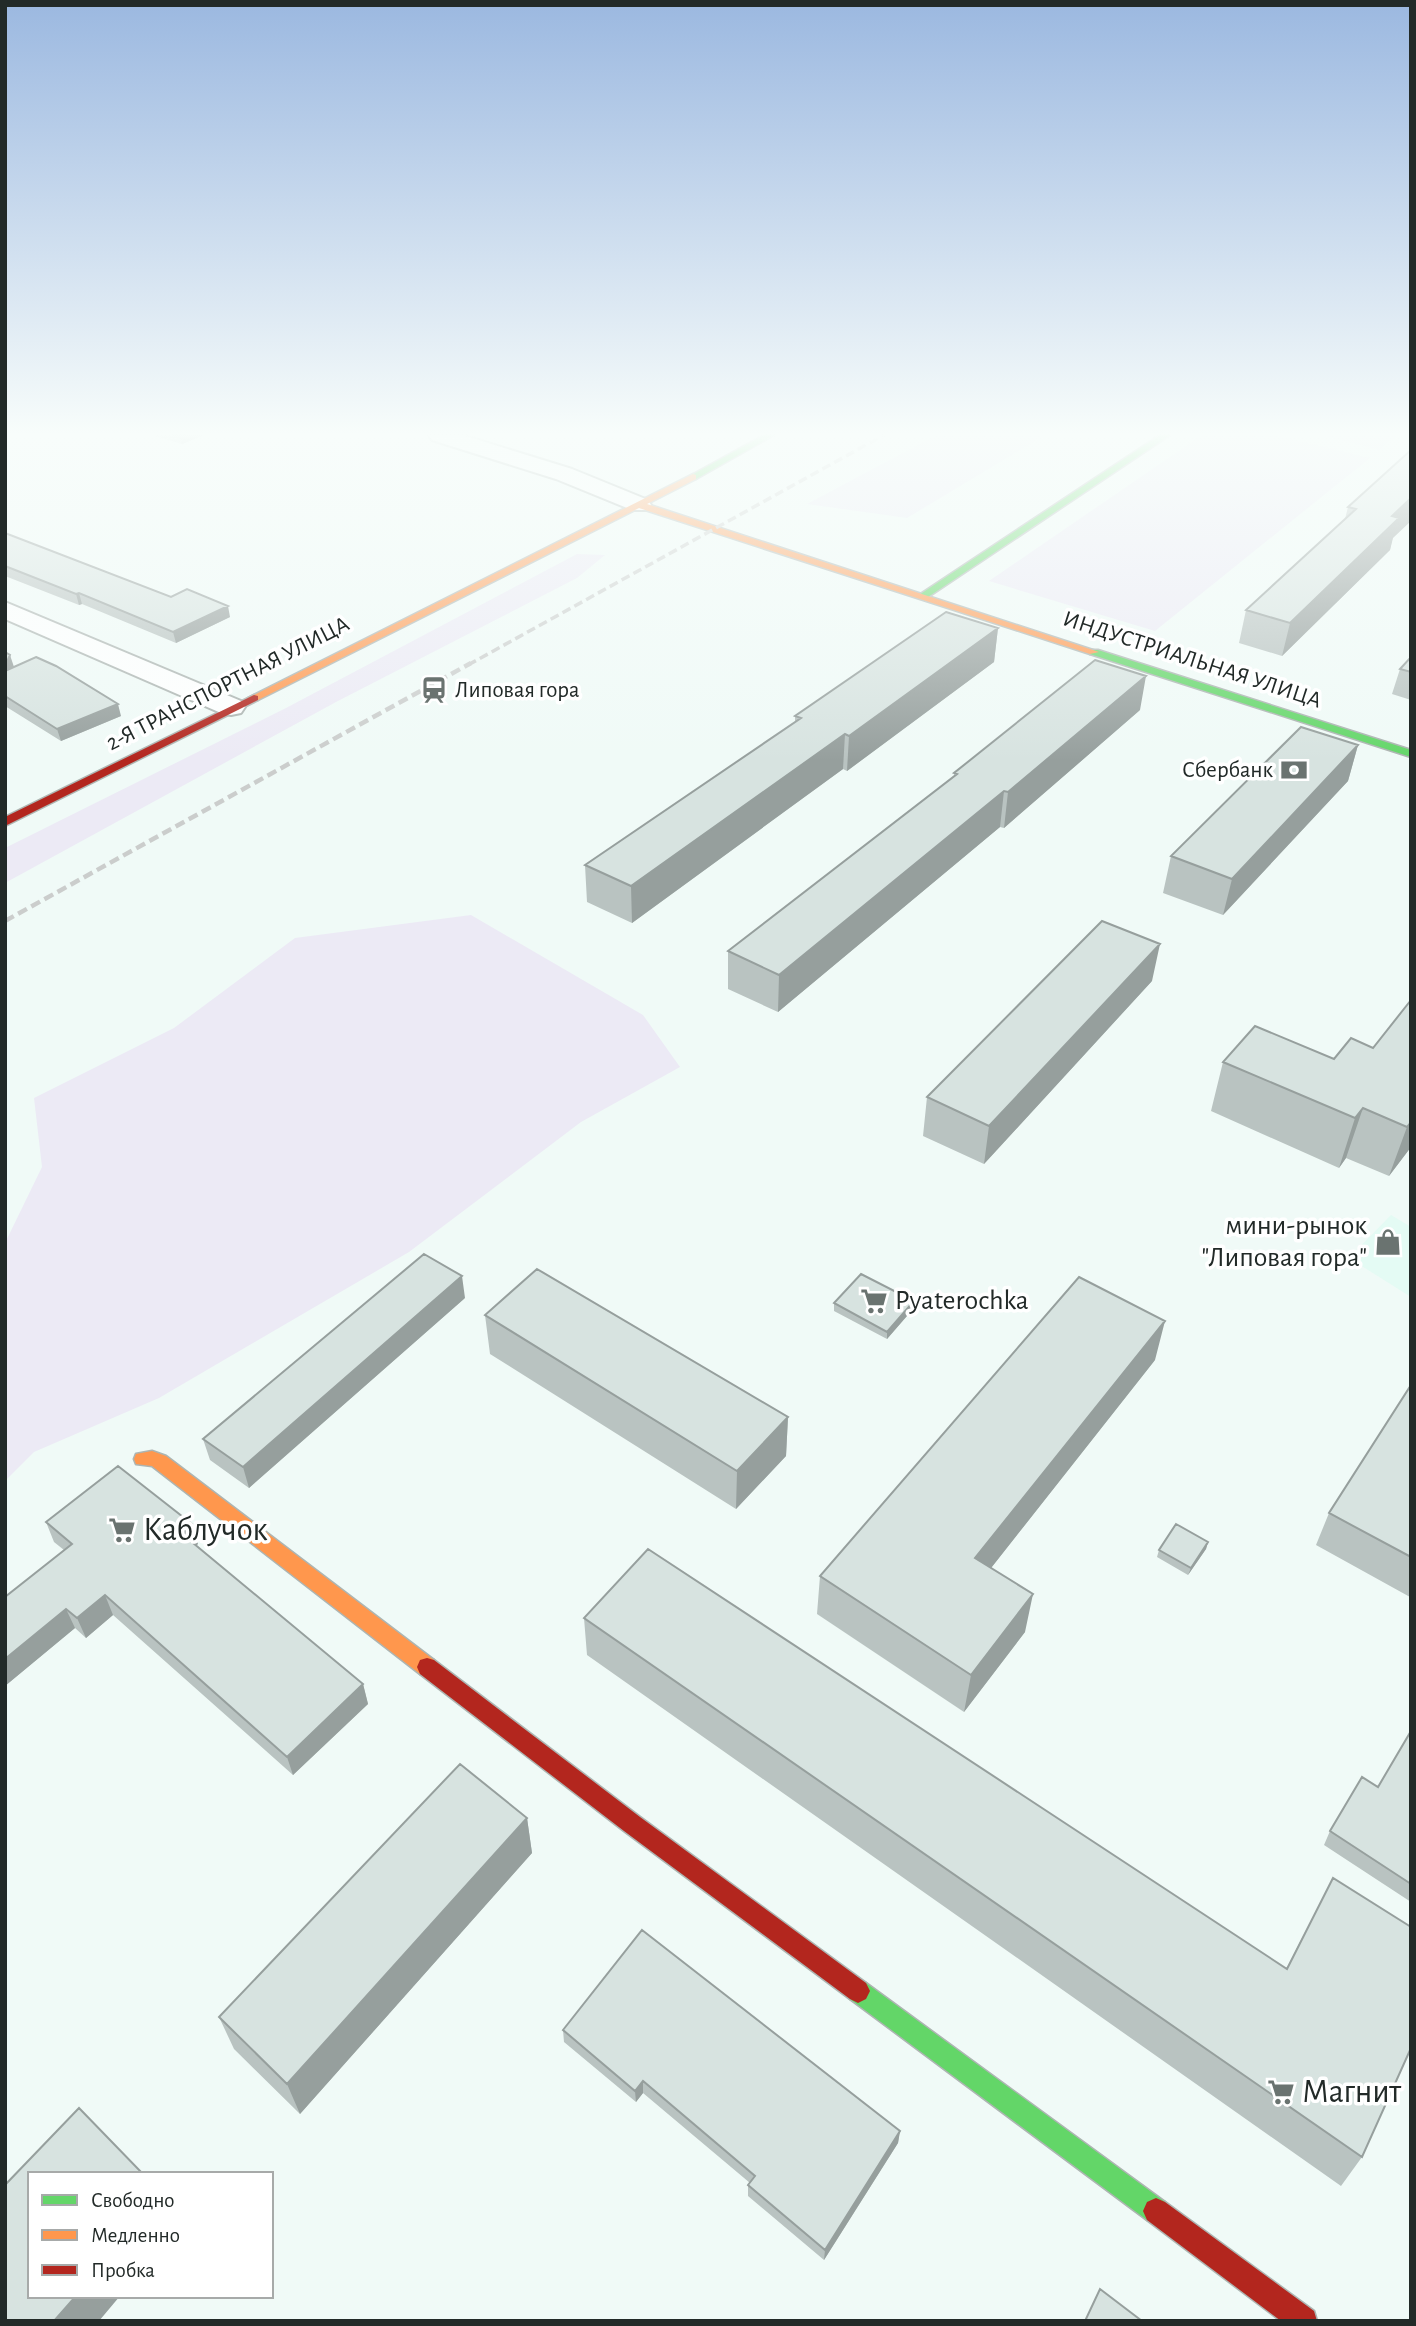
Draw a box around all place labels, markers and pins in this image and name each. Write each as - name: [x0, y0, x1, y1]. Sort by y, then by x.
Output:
- station icon: Липовая гора: [419, 675, 449, 705]
- place label: Липовая гора: [455, 679, 580, 702]
- bank icon: Сбербанк: [1279, 755, 1309, 785]
- place label: Сбербанк: [1182, 759, 1273, 782]
- place label: мини-рынок "Липовая гора": [1202, 1212, 1367, 1272]
- shop icon: мини-рынок "Липовая гора": [1373, 1227, 1403, 1257]
- supermarket icon: Pyaterochka: [859, 1286, 889, 1316]
- place label: Pyaterochka: [895, 1287, 1029, 1315]
- place label: Каблучок: [143, 1514, 268, 1547]
- supermarket icon: Каблучок: [107, 1515, 137, 1545]
- place label: Магнит: [1302, 2076, 1402, 2109]
- supermarket icon: Магнит: [1266, 2077, 1296, 2107]

